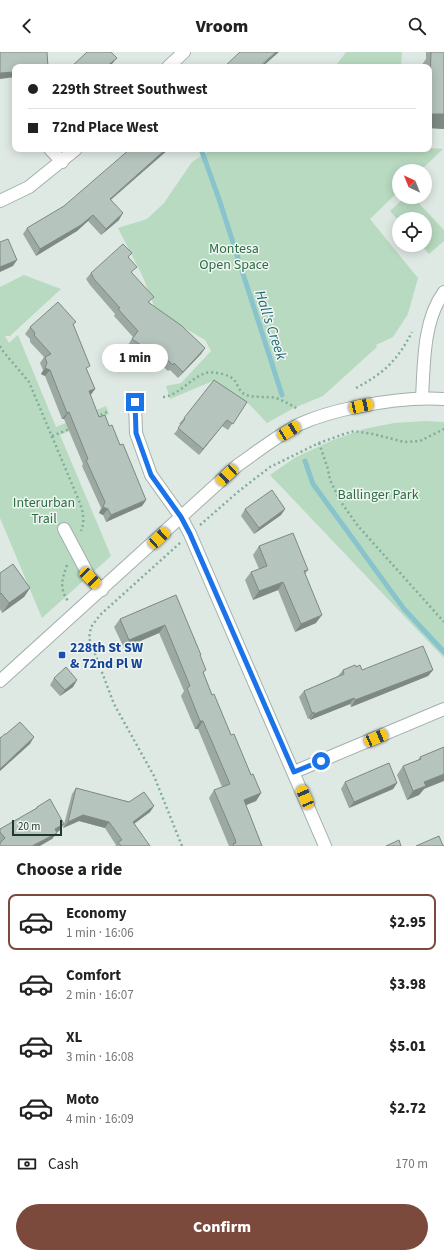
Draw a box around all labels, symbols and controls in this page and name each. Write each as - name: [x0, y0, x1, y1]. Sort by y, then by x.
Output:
- text: Vroom: [196, 14, 248, 39]
- icon: back: [16, 15, 38, 37]
- icon: search: [406, 15, 428, 37]
- text: 229th Street Southwest: [52, 79, 208, 100]
- text: 72nd Place West: [52, 117, 159, 138]
- north arrow: [392, 164, 432, 204]
- map controls: [392, 164, 432, 252]
- button: locate: [392, 212, 432, 252]
- park label: Montesa Open Space: [199, 239, 269, 275]
- water label: Hall's Creek: [249, 288, 292, 363]
- callout: 1 min: [102, 344, 168, 372]
- text: 1 min: [119, 349, 151, 367]
- route end: [126, 393, 144, 411]
- car: [348, 398, 374, 414]
- car: [276, 420, 302, 442]
- car: [214, 462, 240, 488]
- park label: Ballinger Park: [337, 485, 419, 505]
- park label: Interurban Trail: [13, 493, 75, 529]
- car: [146, 525, 172, 551]
- car: [77, 565, 103, 591]
- place label: 228th St SW & 72nd Pl W: [70, 638, 144, 674]
- marker: 228th St SW & 72nd Pl W: [57, 650, 67, 660]
- car: [363, 728, 389, 748]
- route start: [312, 752, 330, 770]
- car: [295, 784, 315, 810]
- scale bar: [12, 818, 62, 837]
- text: 20 m: [18, 819, 40, 834]
- text: Choose a ride: [16, 857, 122, 882]
- text: Economy: [66, 903, 127, 924]
- icon: car: [18, 904, 54, 940]
- text: $2.95: [389, 912, 426, 933]
- text: 1 min · 16:06: [66, 924, 134, 942]
- text: Comfort: [66, 965, 121, 986]
- icon: car: [18, 966, 54, 1002]
- text: $3.98: [389, 974, 426, 995]
- text: 2 min · 16:07: [66, 986, 134, 1004]
- text: XL: [66, 1027, 82, 1048]
- icon: car: [18, 1028, 54, 1064]
- text: $5.01: [389, 1036, 426, 1057]
- text: 3 min · 16:08: [66, 1048, 134, 1066]
- text: Moto: [66, 1089, 99, 1110]
- icon: car: [18, 1090, 54, 1126]
- text: $2.72: [389, 1098, 426, 1119]
- text: 4 min · 16:09: [66, 1110, 134, 1128]
- icon: cash: [16, 1153, 38, 1175]
- text: Cash: [48, 1154, 79, 1175]
- text: 170 m: [395, 1155, 428, 1173]
- button: Confirm: [16, 1204, 428, 1250]

